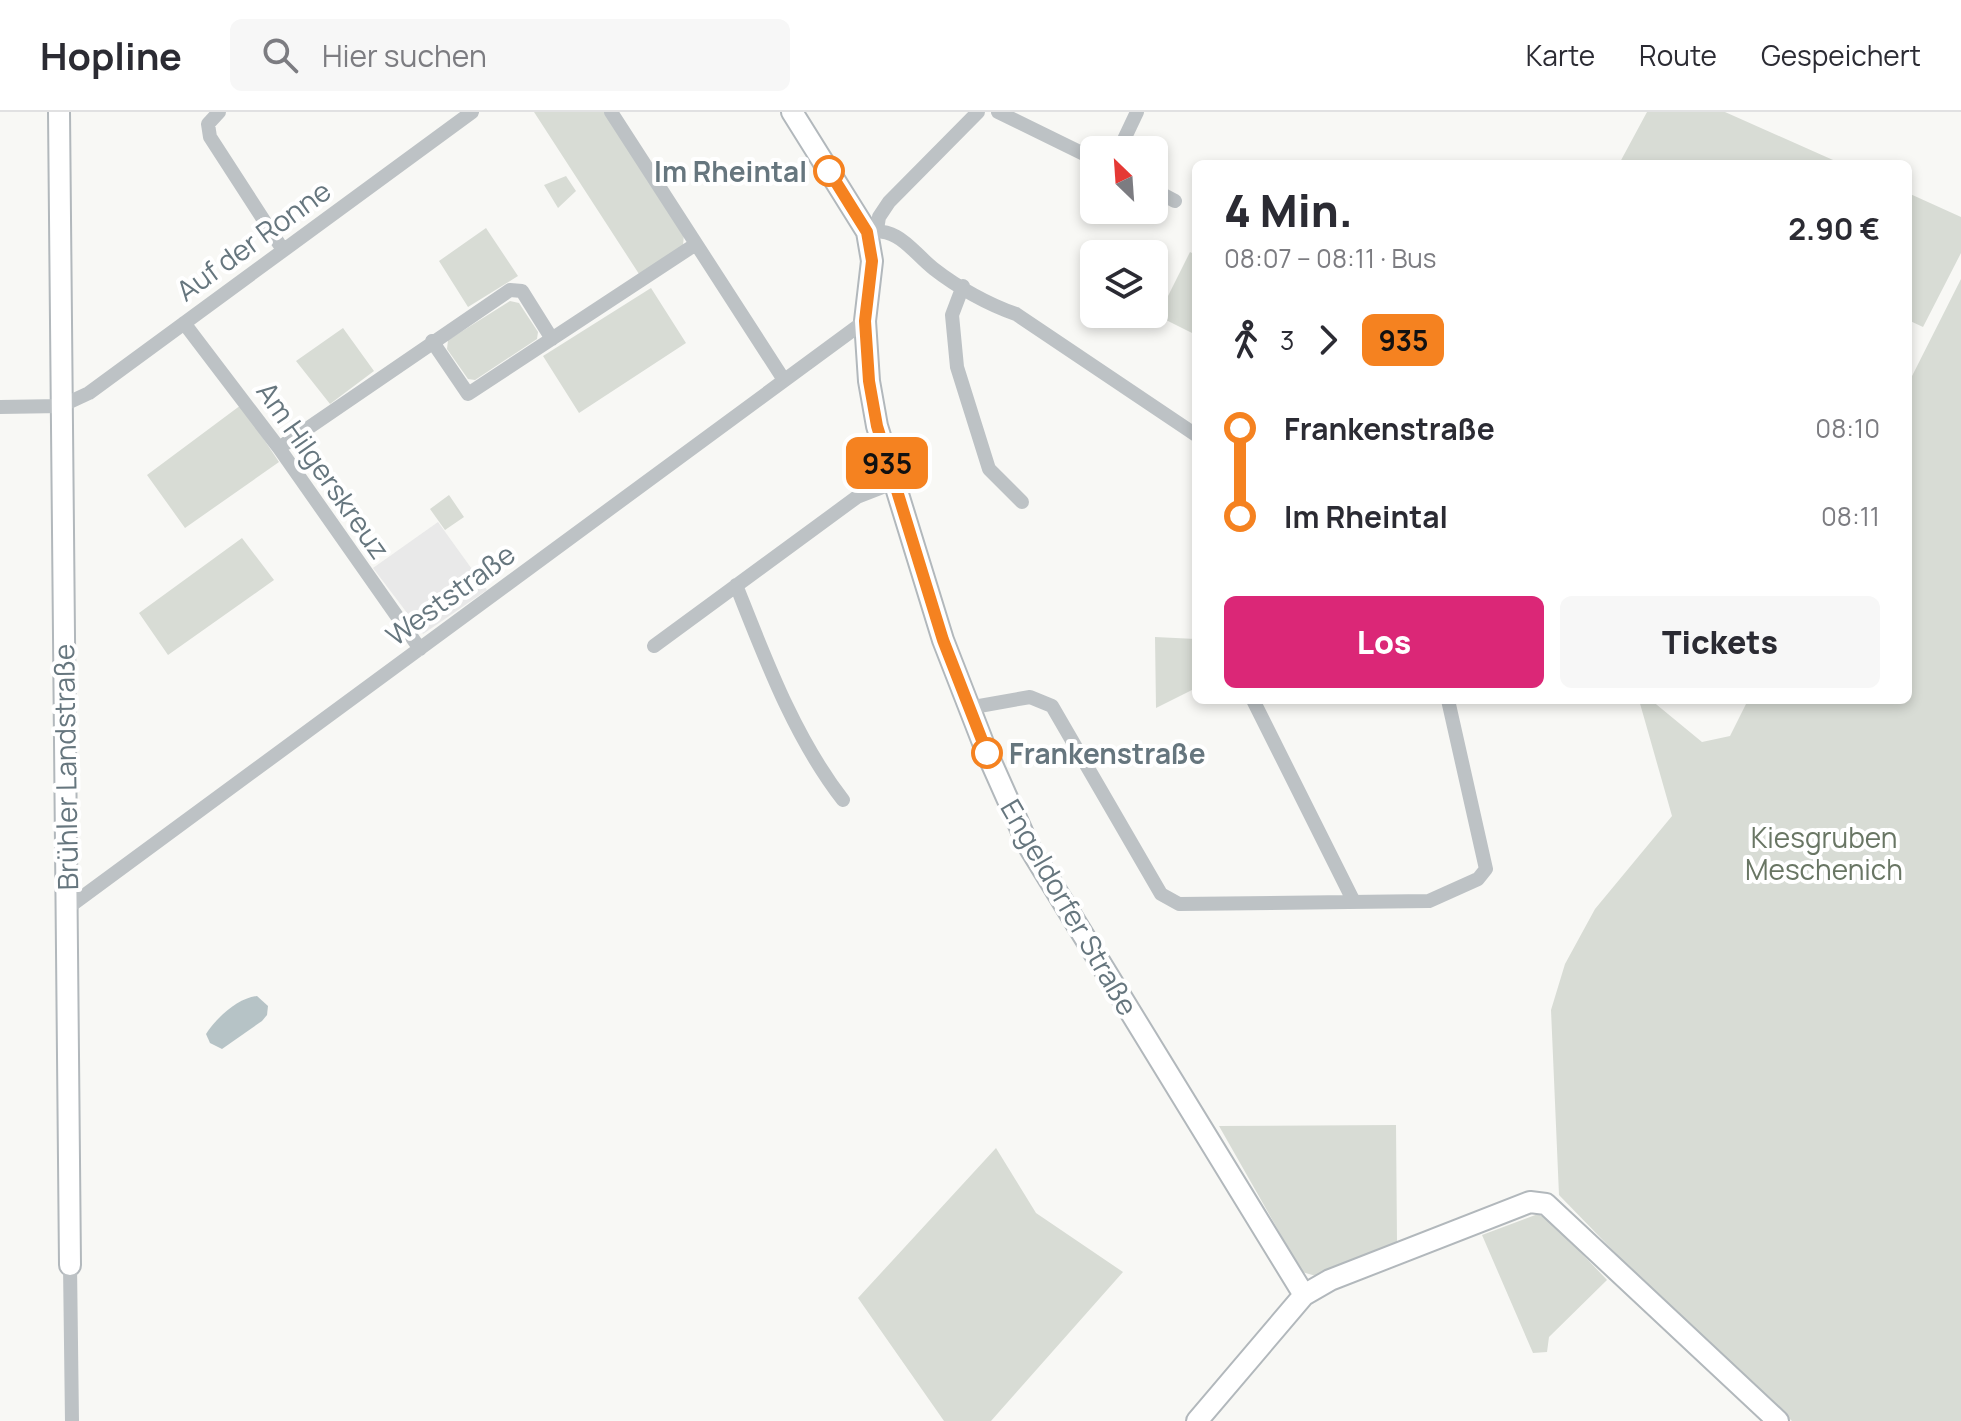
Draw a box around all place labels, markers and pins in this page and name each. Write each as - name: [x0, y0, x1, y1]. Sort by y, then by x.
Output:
- place label: Im Rheintal: [654, 152, 807, 190]
- marker: Im Rheintal: [814, 156, 844, 186]
- place label: Frankenstraße: [1009, 734, 1206, 772]
- marker: Frankenstraße: [972, 738, 1002, 768]

